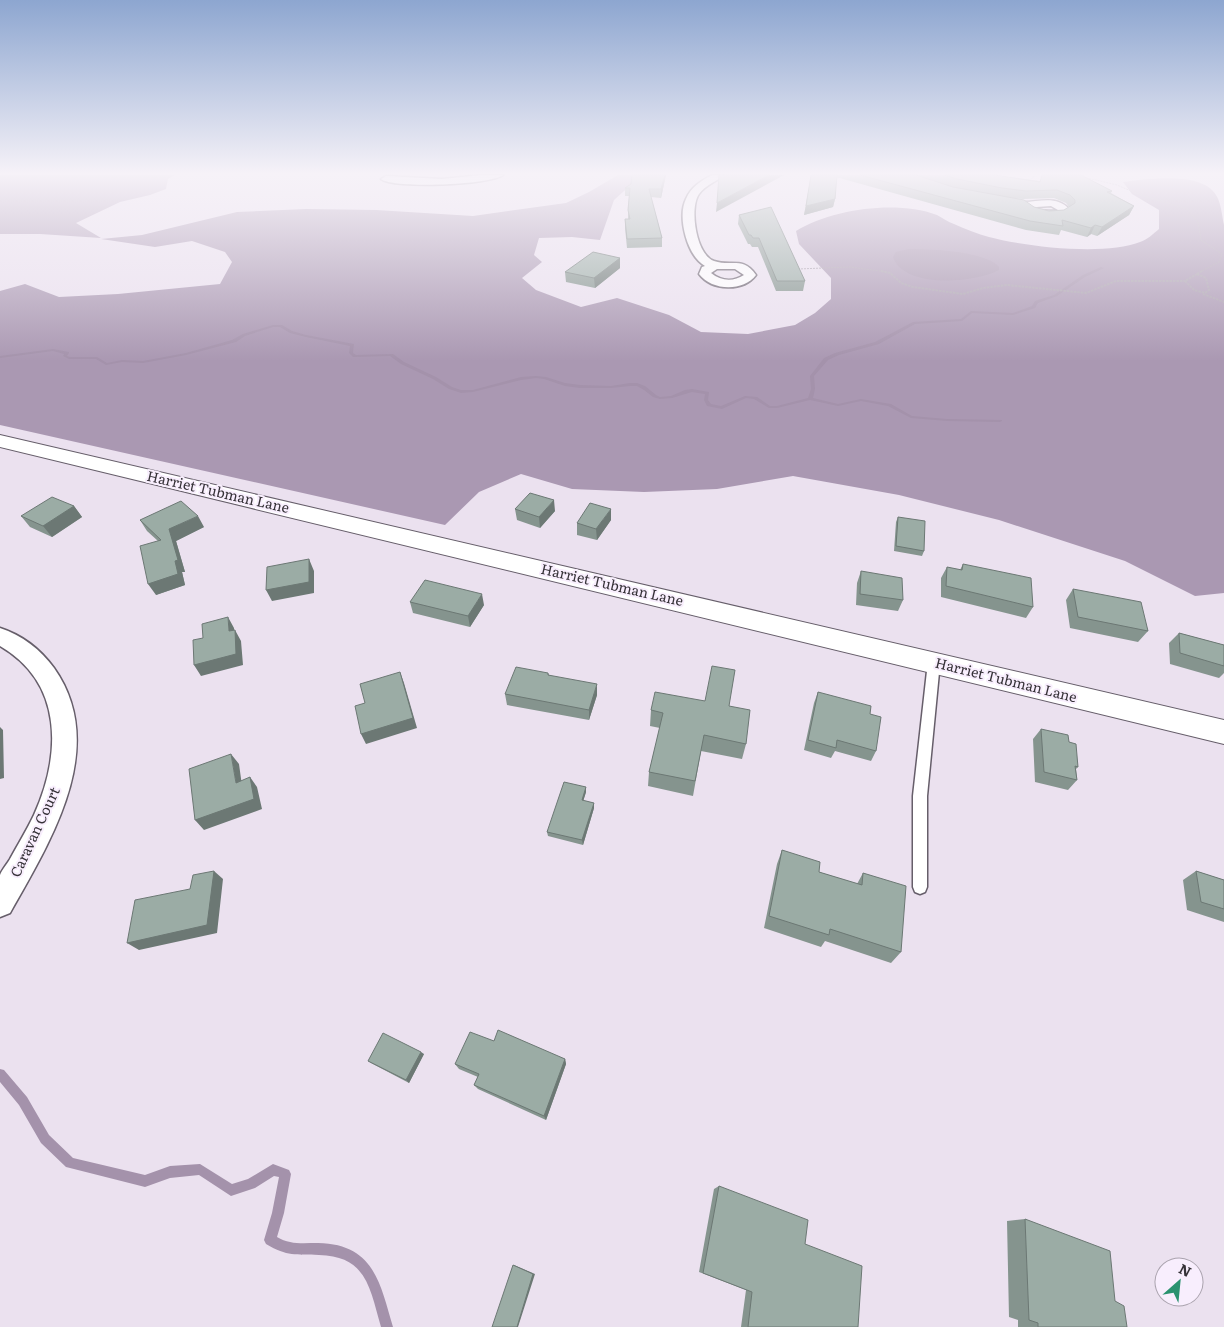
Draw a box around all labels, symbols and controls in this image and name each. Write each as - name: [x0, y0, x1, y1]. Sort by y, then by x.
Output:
- street label: Harriet Tubman Lane: [145, 465, 291, 517]
- street label: Harriet Tubman Lane: [539, 558, 685, 610]
- street label: Harriet Tubman Lane: [933, 652, 1079, 706]
- street label: Caravan Court: [4, 783, 64, 880]
- north arrow: [1154, 1257, 1204, 1307]
- text: N: [1176, 1258, 1195, 1281]

